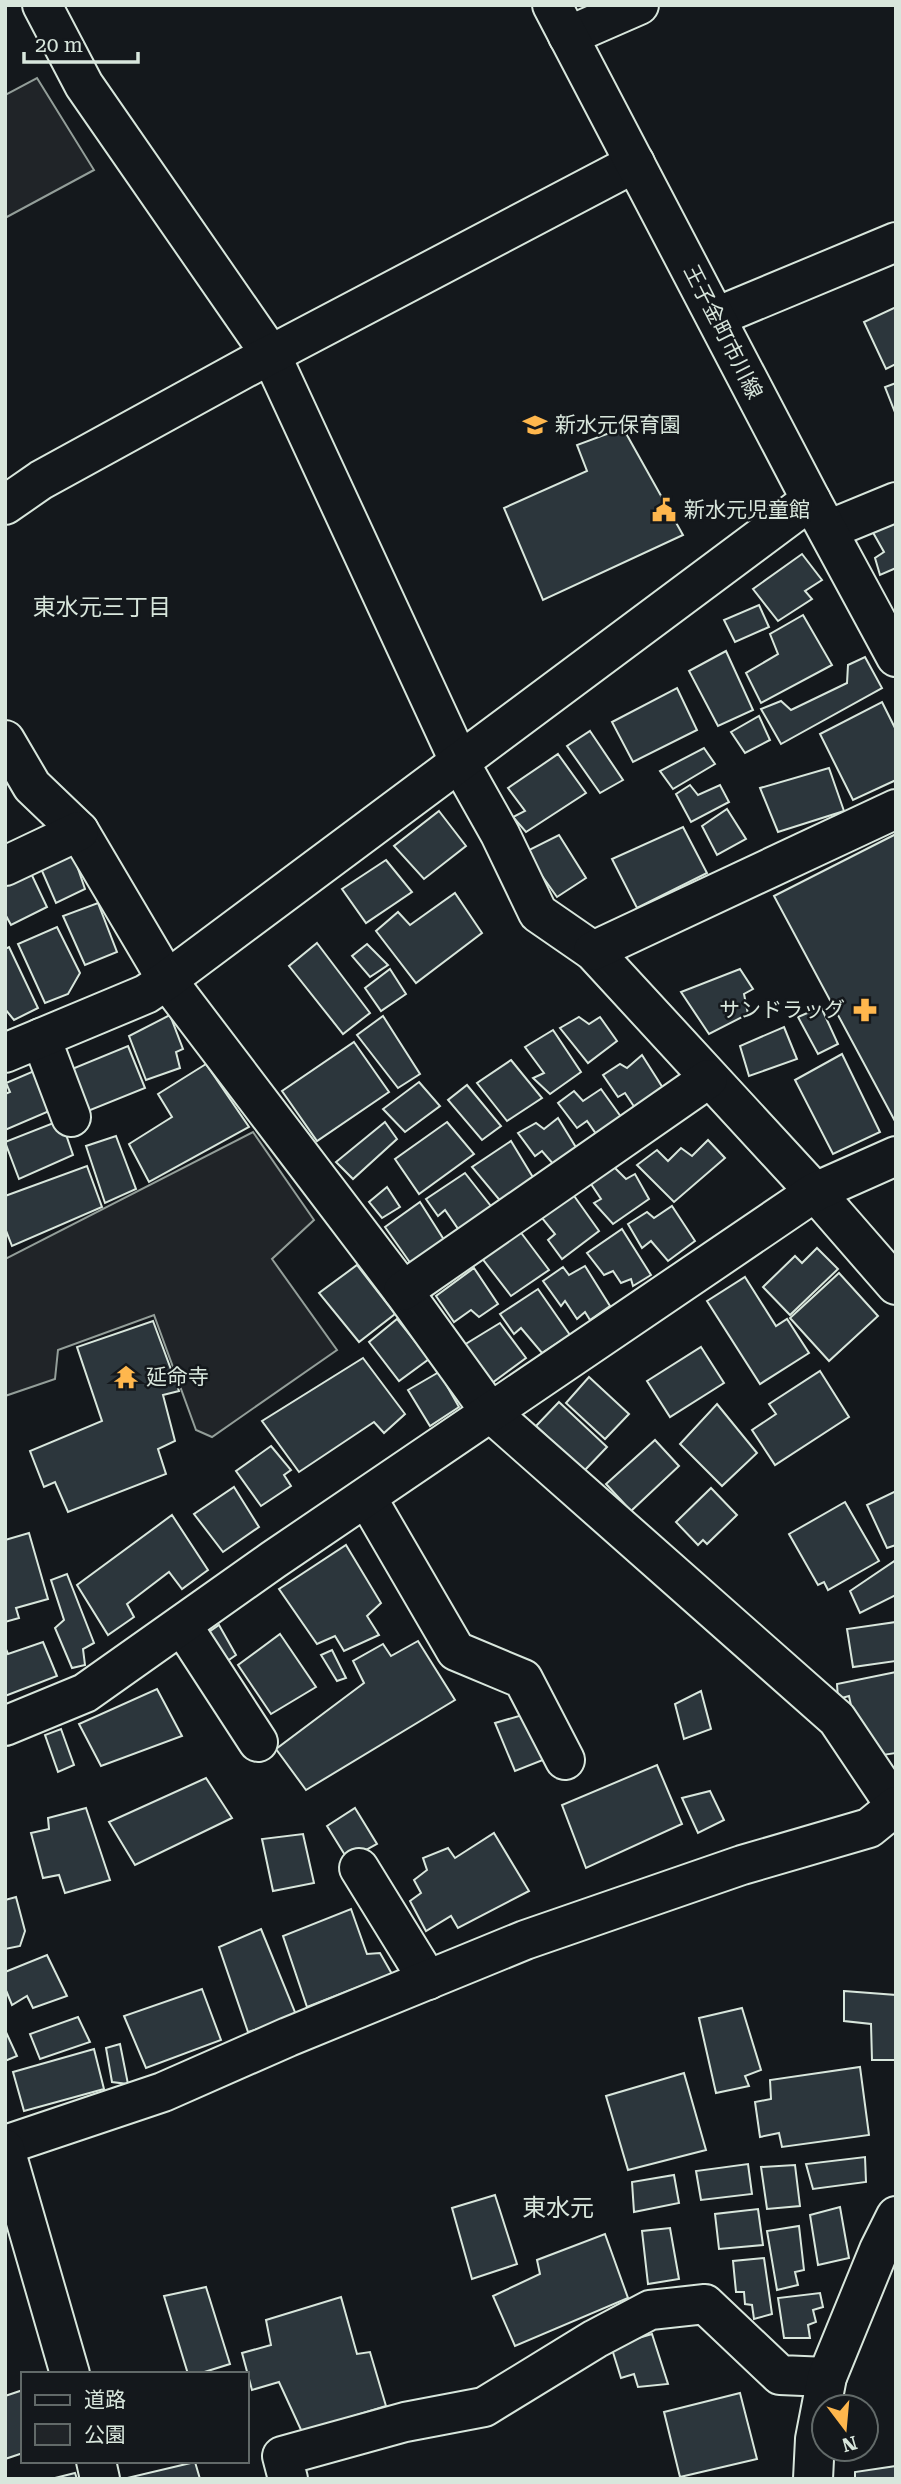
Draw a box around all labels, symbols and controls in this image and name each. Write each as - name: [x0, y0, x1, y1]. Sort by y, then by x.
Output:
- scale bar: [24, 21, 138, 65]
- text: 20 m: [35, 33, 83, 57]
- street label: 王子金町市川線: [679, 261, 767, 403]
- school or university icon: 新水元保育園: [521, 411, 549, 439]
- place label: 新水元保育園: [555, 413, 681, 437]
- public building icon: 新水元児童館: [650, 496, 678, 524]
- place label: 新水元児童館: [684, 498, 810, 522]
- district label: 東水元三丁目: [33, 594, 171, 621]
- pharmacy icon: サンドラッグ: [851, 996, 879, 1024]
- place label: サンドラッグ: [719, 998, 845, 1022]
- temple icon: 延命寺: [112, 1363, 140, 1391]
- place label: 延命寺: [146, 1365, 209, 1389]
- district label: 東水元: [522, 2194, 594, 2222]
- legend: [21, 2372, 248, 2463]
- text: 道路: [84, 2388, 126, 2412]
- north arrow: [810, 2393, 880, 2463]
- text: 公園: [84, 2423, 126, 2447]
- text: N: [839, 2431, 860, 2457]

